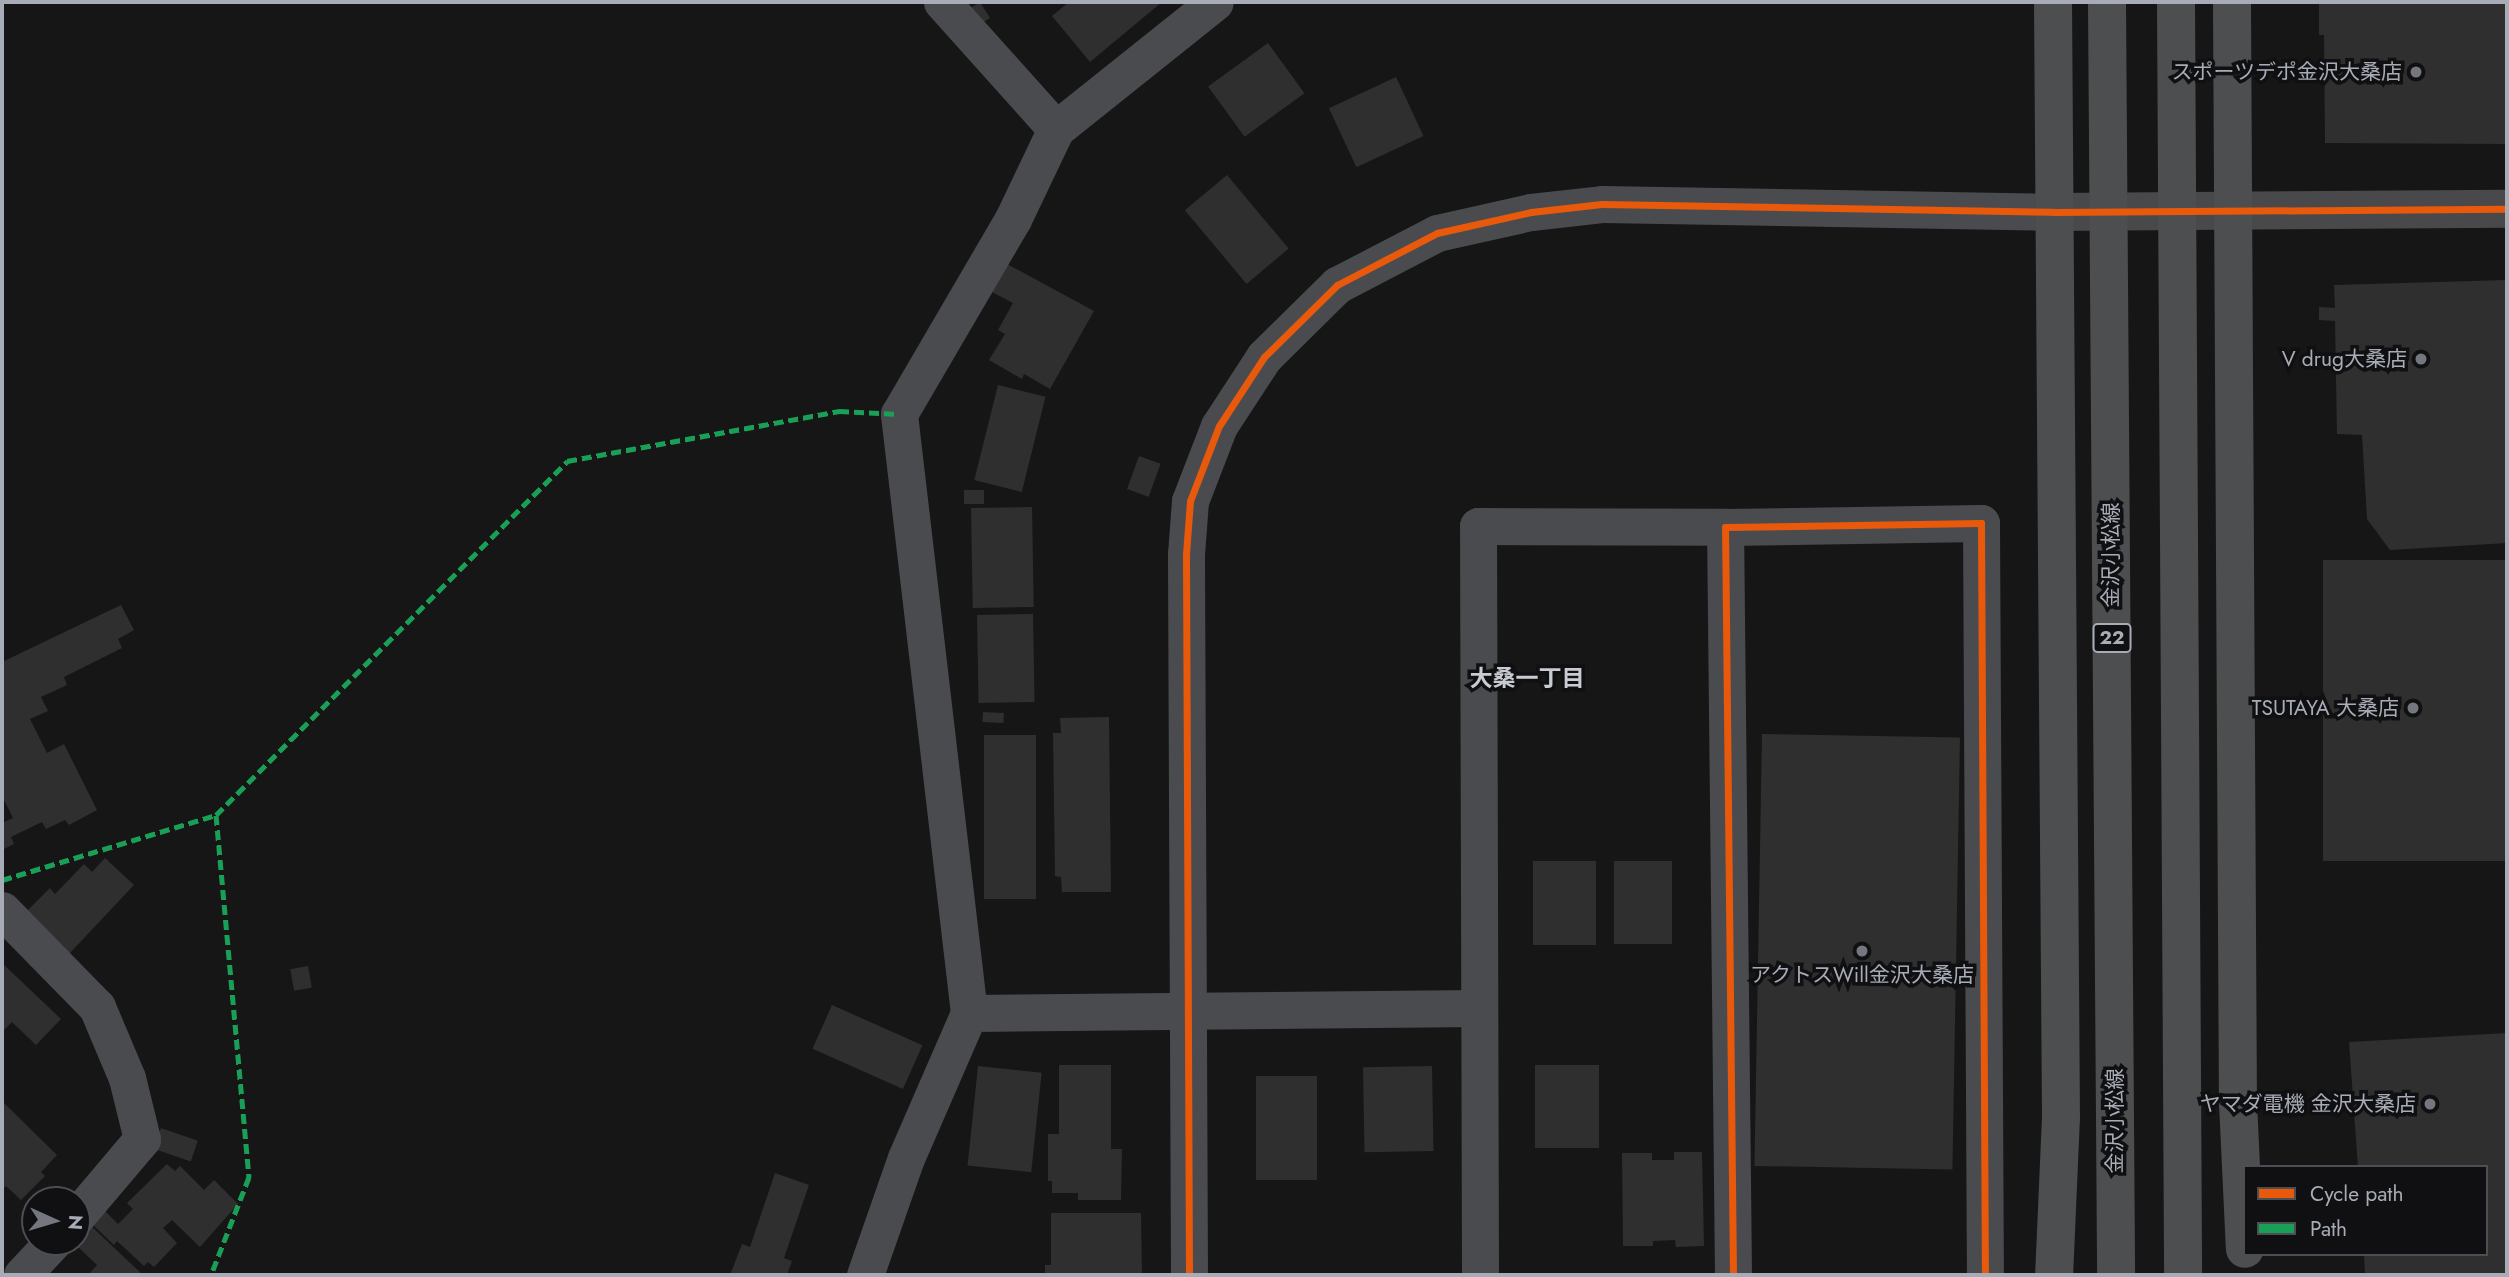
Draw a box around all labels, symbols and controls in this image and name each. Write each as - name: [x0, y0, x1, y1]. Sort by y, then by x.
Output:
- place label: スポーツデポ金沢大桑店: [2171, 59, 2402, 85]
- marker: スポーツデポ金沢大桑店: [2408, 64, 2424, 80]
- place label: V drug大桑店: [2282, 346, 2407, 372]
- marker: V drug大桑店: [2413, 351, 2429, 367]
- street label: 金沢小松線: [2098, 503, 2124, 607]
- road number: 22: [2091, 622, 2133, 653]
- district label: 大桑一丁目: [1470, 664, 1584, 692]
- place label: TSUTAYA 大桑店: [2252, 695, 2399, 721]
- marker: TSUTAYA 大桑店: [2405, 700, 2421, 716]
- marker: アクトスWill金沢大桑店: [1854, 943, 1870, 959]
- place label: アクトスWill金沢大桑店: [1750, 962, 1974, 988]
- street label: 金沢小松線: [2102, 1069, 2128, 1173]
- place label: ヤマダ電機 金沢大桑店: [2200, 1091, 2416, 1117]
- marker: ヤマダ電機 金沢大桑店: [2422, 1096, 2438, 1112]
- legend: [2243, 1165, 2488, 1256]
- text: Cycle path: [2310, 1179, 2403, 1209]
- north arrow: [21, 1186, 91, 1256]
- text: N: [61, 1214, 89, 1231]
- text: Path: [2310, 1214, 2347, 1244]

